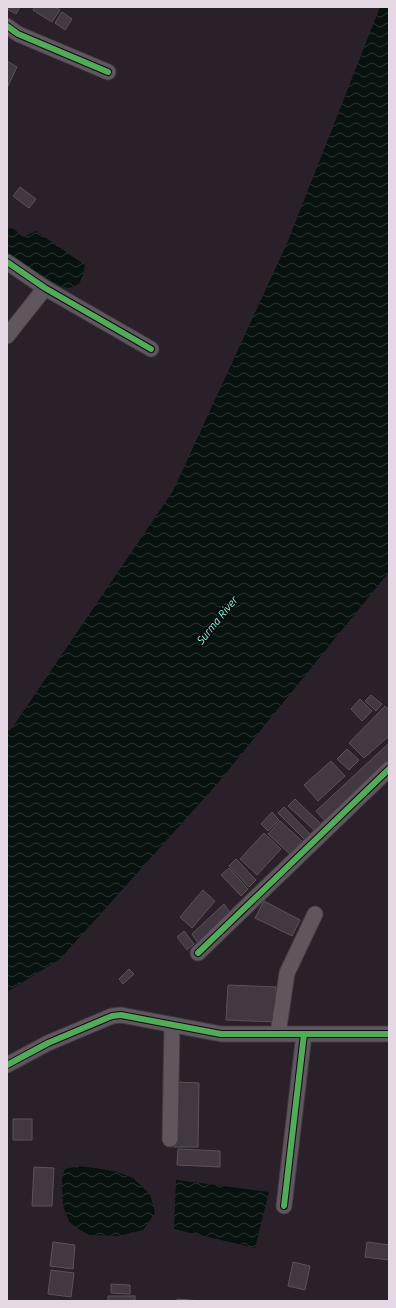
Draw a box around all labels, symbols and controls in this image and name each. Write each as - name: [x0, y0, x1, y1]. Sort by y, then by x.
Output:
- water label: Surma River: [194, 593, 240, 647]

